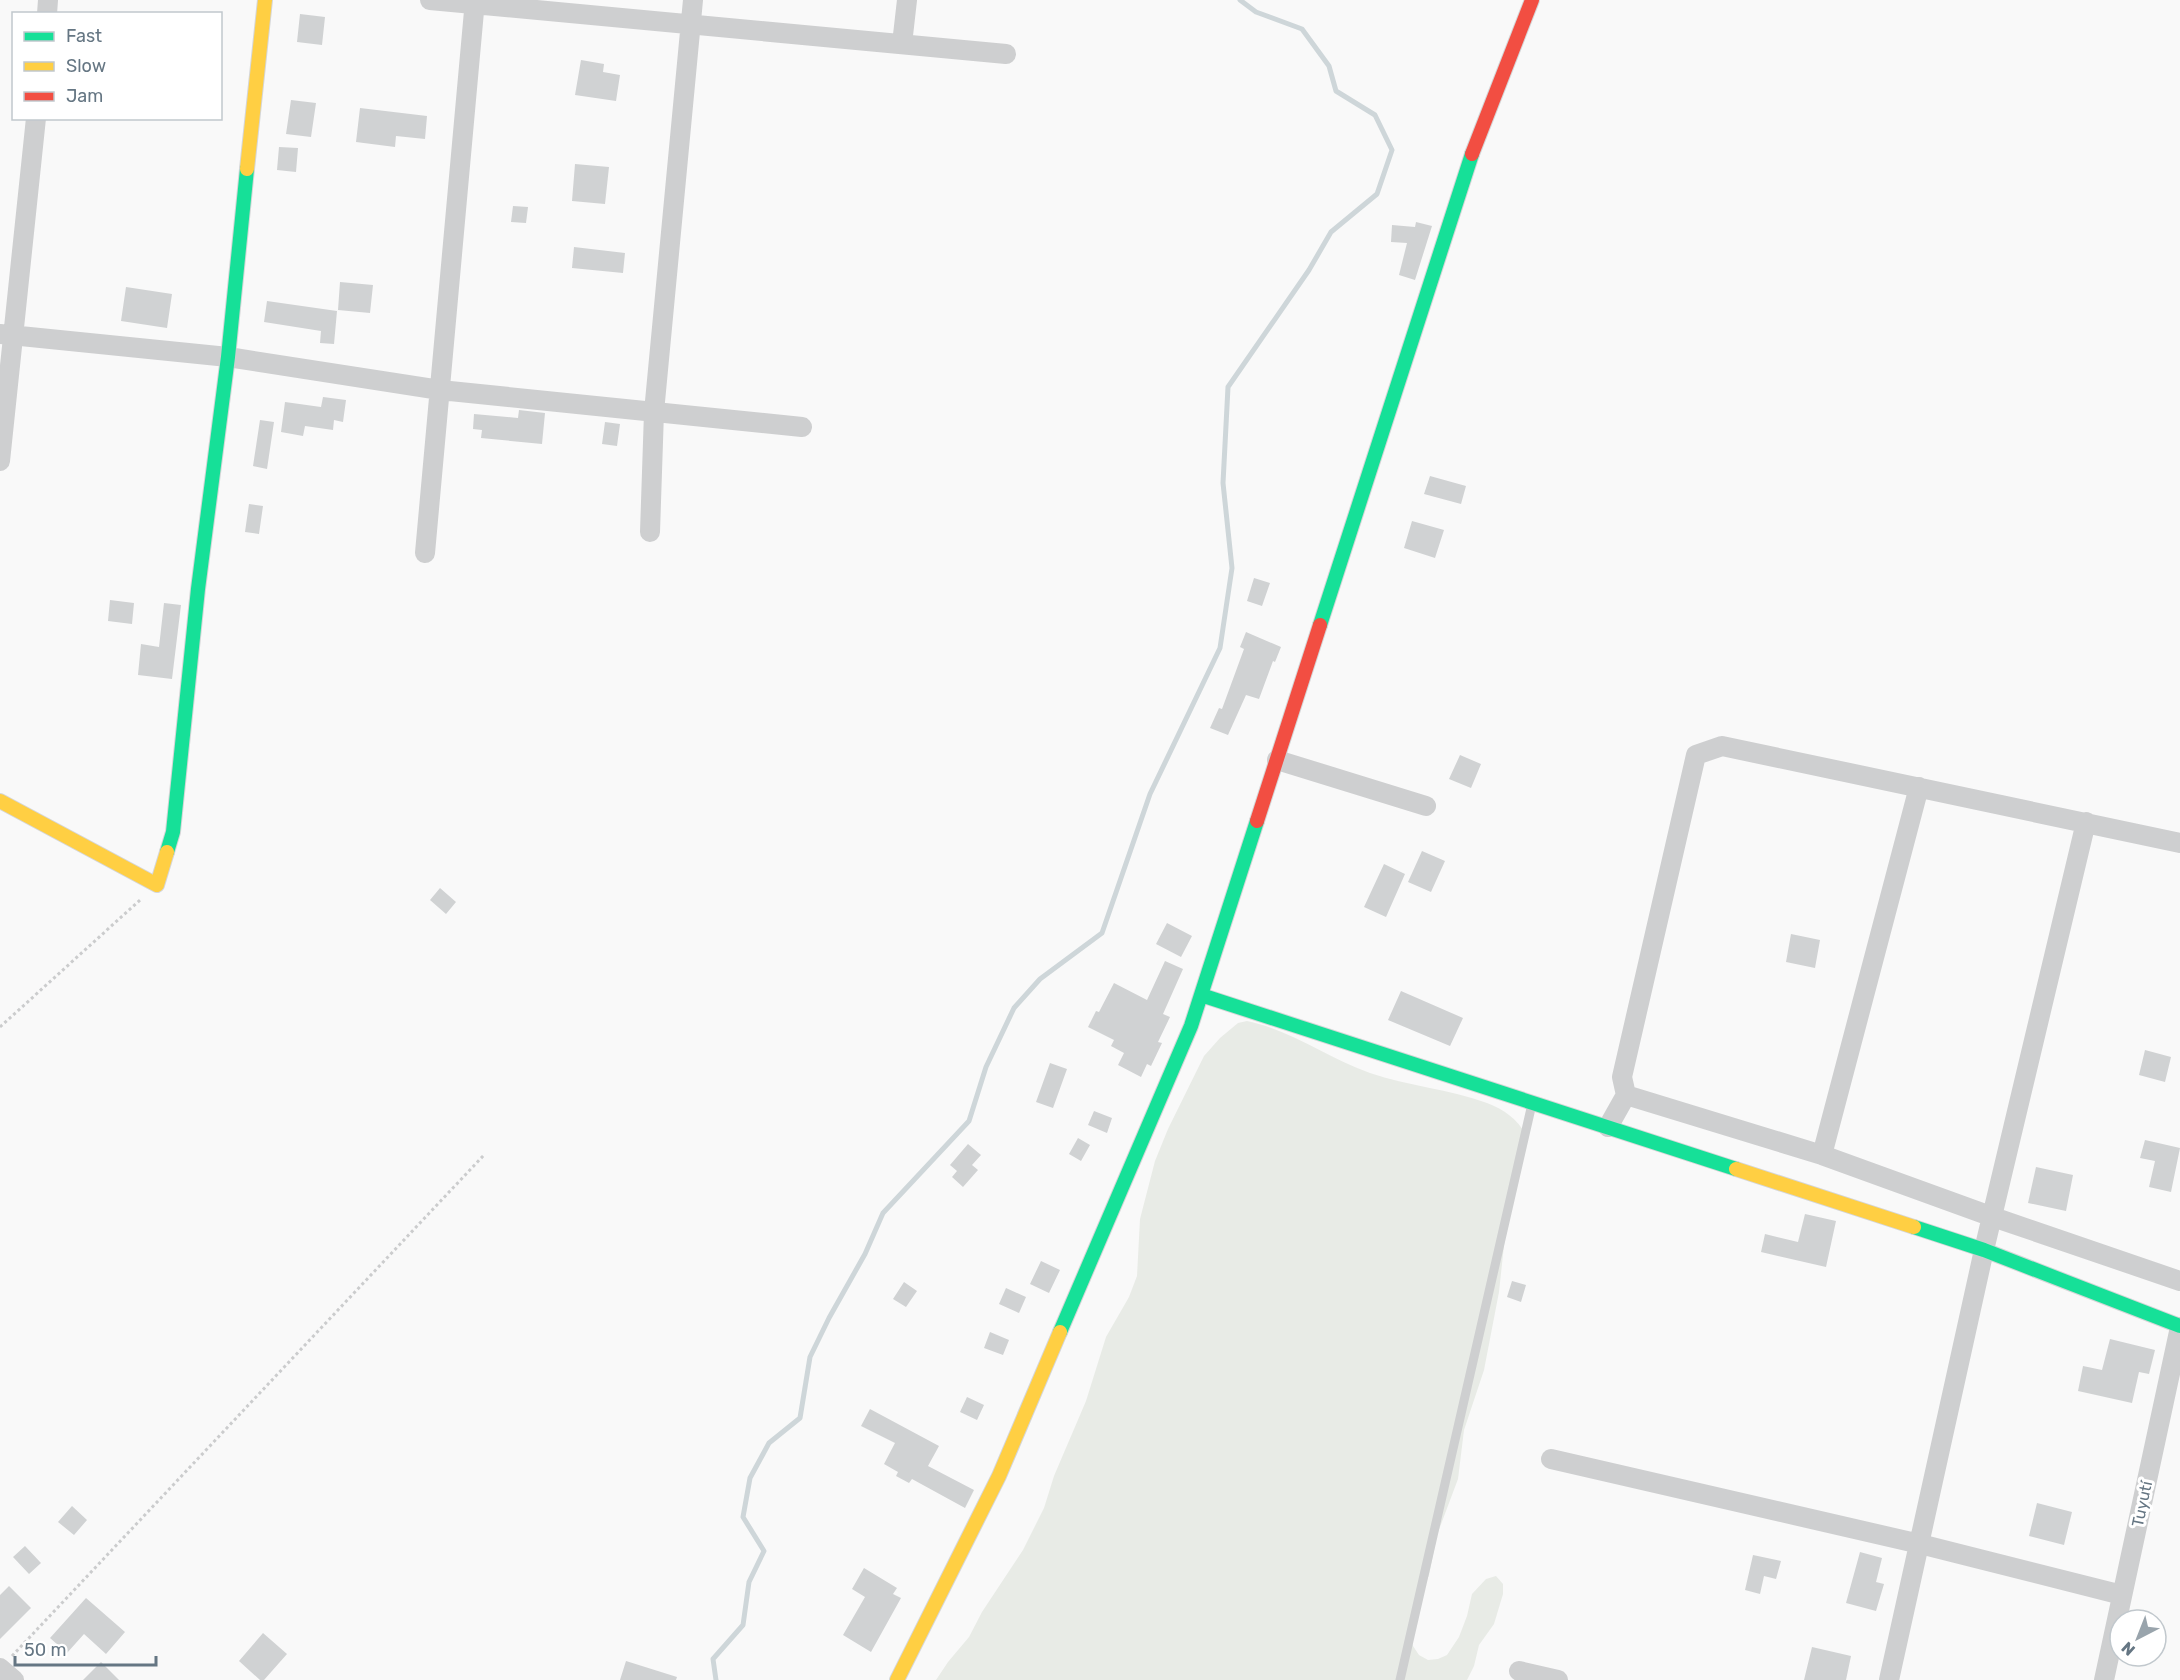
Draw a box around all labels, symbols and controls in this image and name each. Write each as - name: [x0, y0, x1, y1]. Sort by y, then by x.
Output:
- legend: [12, 12, 222, 120]
- text: Fast: [66, 25, 102, 47]
- text: Slow: [66, 55, 106, 77]
- text: Jam: [66, 85, 103, 107]
- street label: Tuyutí: [2128, 1478, 2156, 1529]
- north arrow: [2108, 1608, 2168, 1668]
- scale bar: [15, 1629, 156, 1667]
- text: N: [2118, 1638, 2139, 1660]
- text: 50 m: [24, 1639, 67, 1661]

